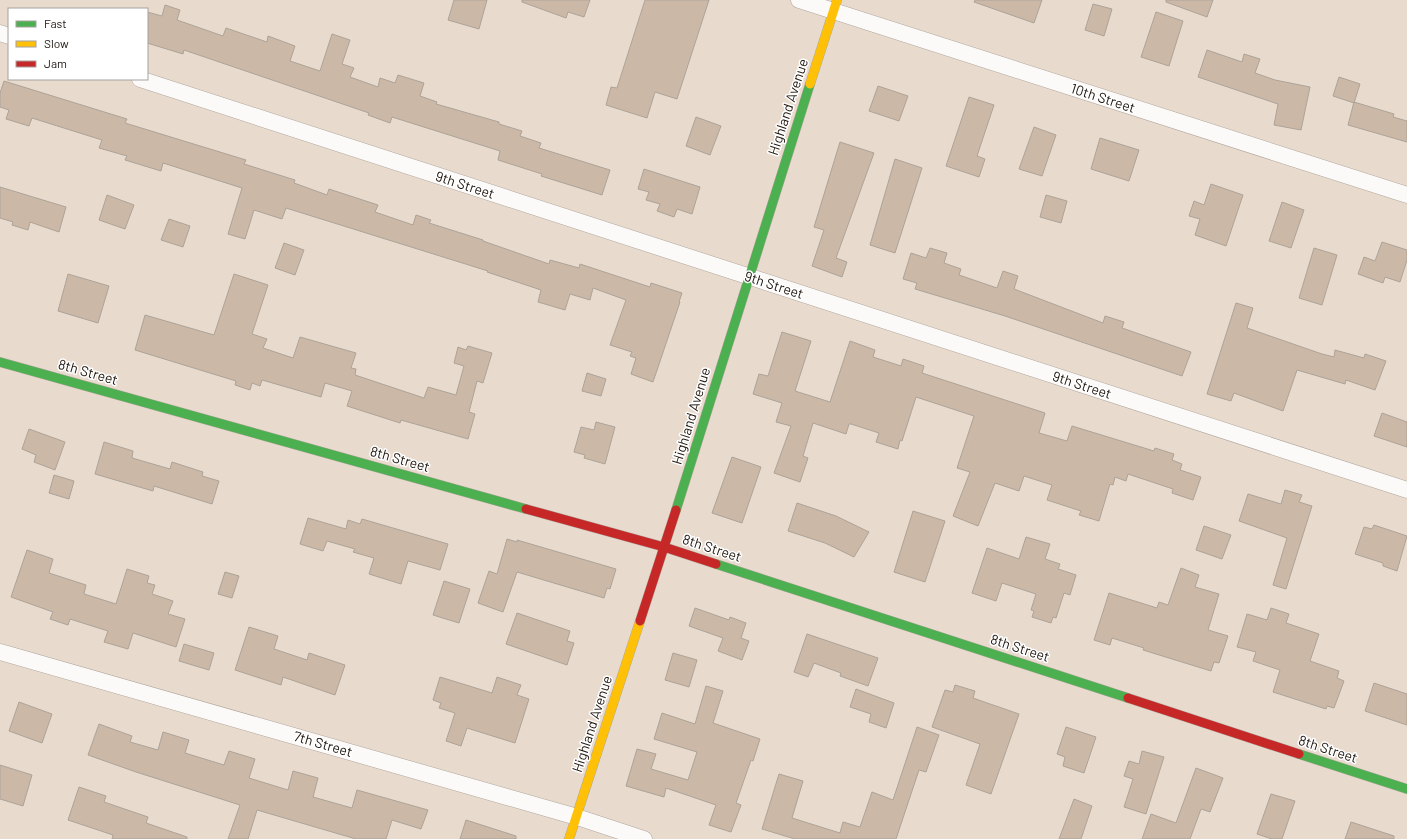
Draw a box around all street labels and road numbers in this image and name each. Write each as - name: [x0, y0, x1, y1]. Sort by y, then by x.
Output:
- street label: Highland Avenue: [764, 56, 811, 157]
- street label: 10th Street: [1069, 79, 1137, 116]
- street label: 9th Street: [434, 167, 497, 202]
- street label: 9th Street: [743, 267, 806, 302]
- street label: 8th Street: [56, 355, 120, 388]
- street label: Highland Avenue: [668, 365, 713, 466]
- street label: 9th Street: [1051, 367, 1114, 402]
- street label: 8th Street: [368, 442, 432, 475]
- street label: 8th Street: [681, 530, 744, 565]
- street label: 8th Street: [989, 630, 1052, 665]
- street label: Highland Avenue: [568, 673, 615, 774]
- street label: 7th Street: [292, 727, 354, 760]
- street label: 8th Street: [1297, 731, 1360, 766]

